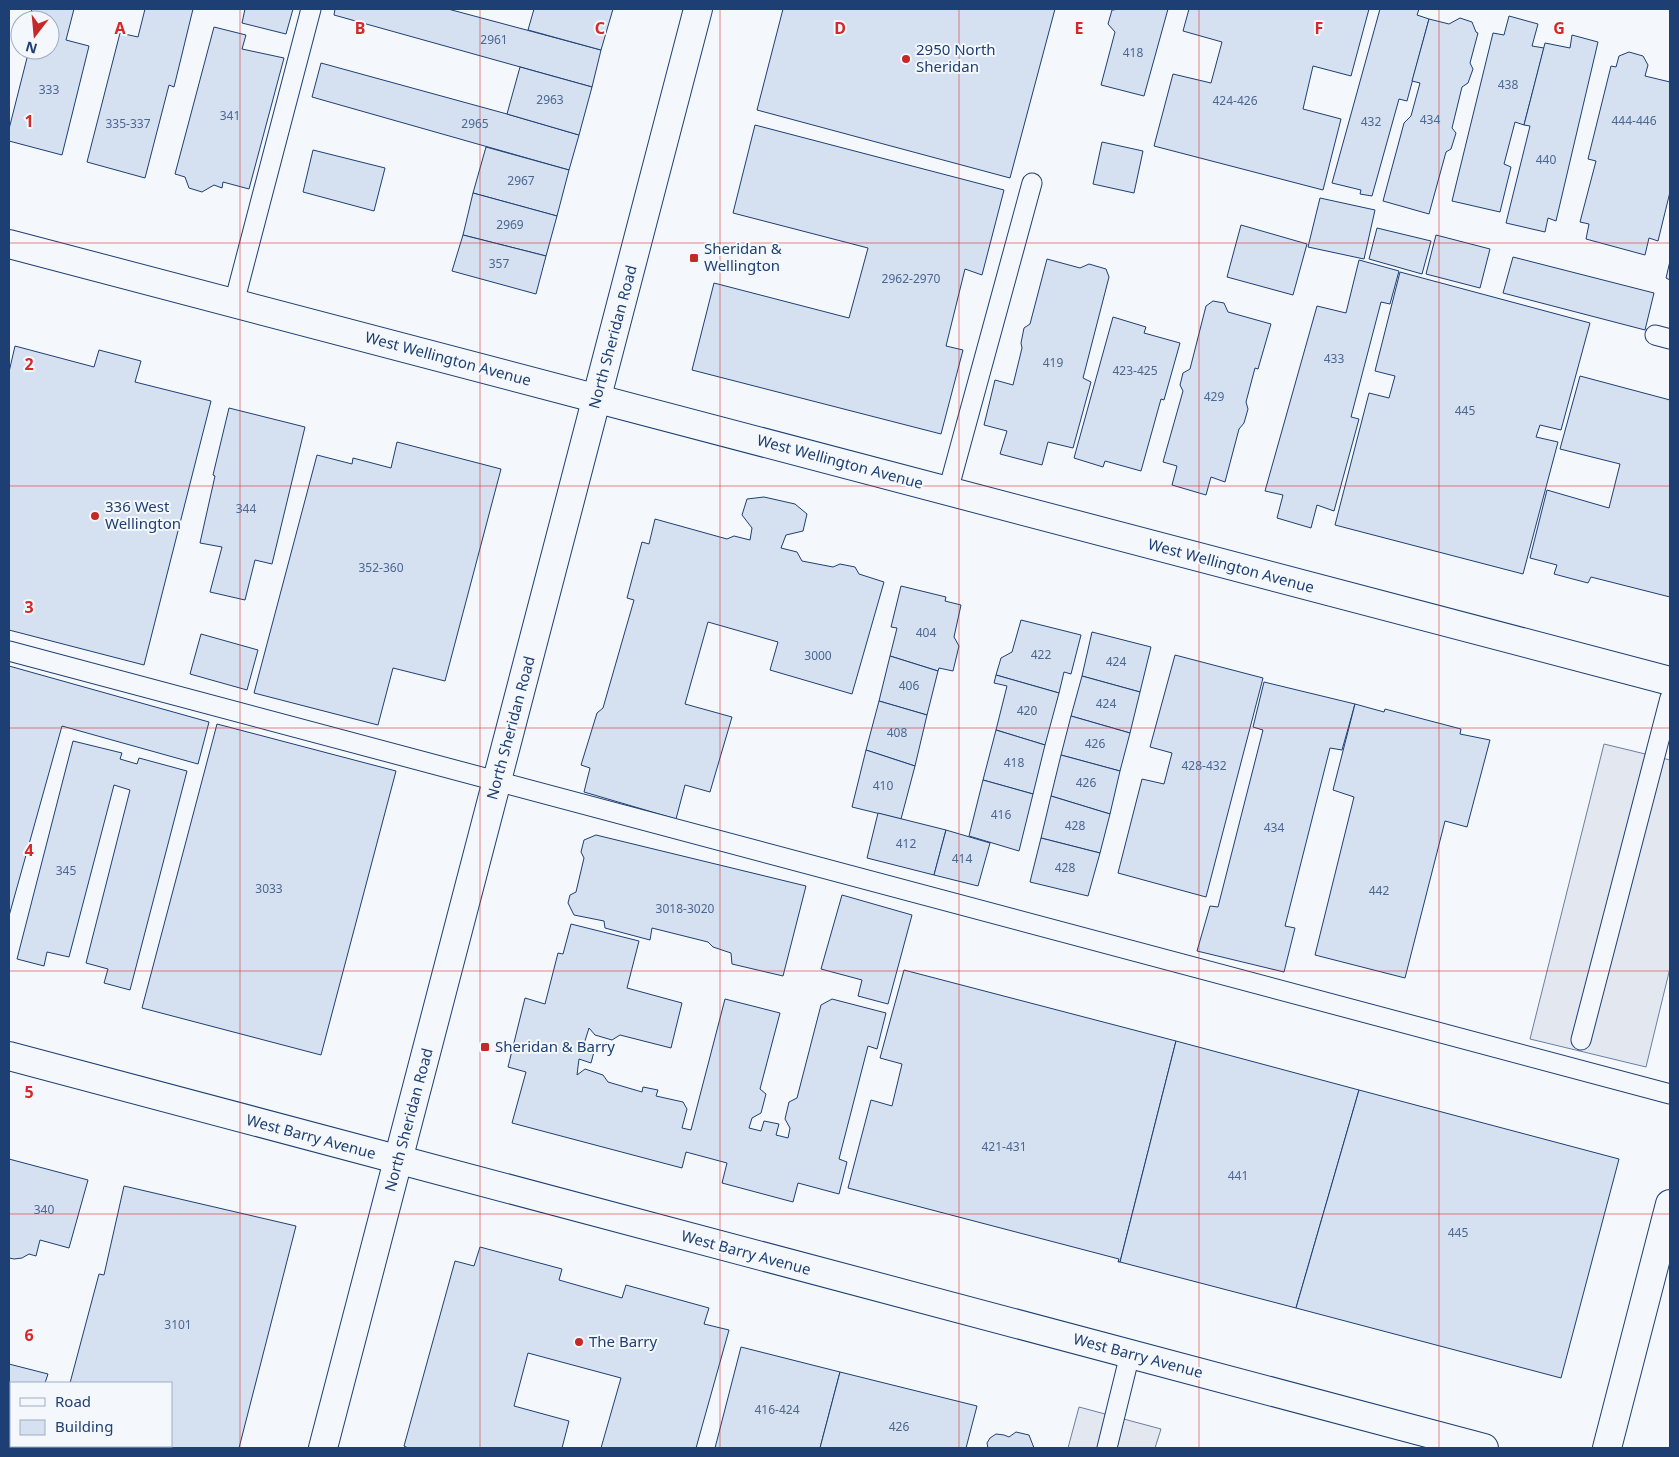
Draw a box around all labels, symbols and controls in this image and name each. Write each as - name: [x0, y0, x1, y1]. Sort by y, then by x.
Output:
- north arrow: [10, 10, 60, 60]
- text: A: [114, 17, 126, 39]
- text: B: [355, 17, 365, 39]
- text: C: [595, 17, 605, 39]
- text: D: [834, 17, 846, 39]
- text: E: [1075, 17, 1084, 39]
- text: F: [1315, 17, 1323, 39]
- text: G: [1553, 17, 1565, 39]
- house number: 2961: [480, 31, 508, 48]
- text: N: [23, 37, 39, 59]
- place label: 2950 North Sheridan: [916, 39, 996, 76]
- house number: 418: [1123, 44, 1143, 61]
- marker: 2950 North Sheridan: [900, 53, 912, 65]
- house number: 438: [1498, 76, 1518, 93]
- house number: 333: [39, 81, 59, 98]
- house number: 2963: [536, 91, 564, 108]
- house number: 424-426: [1212, 92, 1258, 109]
- house number: 341: [220, 107, 240, 124]
- text: 1: [24, 110, 34, 132]
- house number: 434: [1420, 111, 1440, 128]
- house number: 444-446: [1611, 112, 1657, 129]
- house number: 432: [1361, 113, 1381, 130]
- house number: 335-337: [105, 115, 151, 132]
- house number: 2965: [461, 115, 489, 132]
- house number: 440: [1536, 151, 1556, 168]
- house number: 2967: [507, 172, 535, 189]
- house number: 2969: [496, 216, 524, 233]
- place label: Sheridan & Wellington: [704, 238, 782, 275]
- marker: Sheridan & Wellington: [688, 252, 700, 264]
- house number: 357: [489, 255, 509, 272]
- street label: North Sheridan Road: [583, 263, 641, 411]
- house number: 2962-2970: [882, 270, 941, 287]
- street label: West Wellington Avenue: [363, 326, 534, 390]
- house number: 433: [1324, 350, 1344, 367]
- text: 2: [24, 353, 34, 375]
- house number: 419: [1043, 354, 1063, 371]
- house number: 423-425: [1112, 362, 1158, 379]
- house number: 429: [1204, 388, 1224, 405]
- house number: 445: [1455, 402, 1475, 419]
- street label: West Wellington Avenue: [755, 429, 926, 493]
- place label: 336 West Wellington: [105, 496, 181, 533]
- house number: 344: [236, 500, 256, 517]
- marker: 336 West Wellington: [89, 510, 101, 522]
- street label: West Wellington Avenue: [1146, 533, 1317, 597]
- house number: 352-360: [358, 559, 404, 576]
- text: 3: [24, 596, 34, 618]
- house number: 404: [916, 624, 936, 641]
- house number: 422: [1031, 646, 1051, 663]
- house number: 3000: [804, 647, 832, 664]
- house number: 424: [1106, 653, 1126, 670]
- street label: North Sheridan Road: [481, 654, 539, 802]
- house number: 406: [899, 677, 919, 694]
- house number: 424: [1096, 695, 1116, 712]
- house number: 420: [1017, 702, 1037, 719]
- house number: 408: [887, 724, 907, 741]
- house number: 426: [1085, 735, 1105, 752]
- house number: 418: [1004, 754, 1024, 771]
- house number: 428-432: [1181, 757, 1227, 774]
- house number: 426: [1076, 774, 1096, 791]
- house number: 410: [873, 777, 893, 794]
- house number: 416: [991, 806, 1011, 823]
- house number: 428: [1065, 817, 1085, 834]
- house number: 434: [1264, 819, 1284, 836]
- house number: 412: [896, 835, 916, 852]
- text: 4: [24, 839, 34, 861]
- house number: 414: [952, 850, 972, 867]
- house number: 428: [1055, 859, 1075, 876]
- house number: 345: [56, 862, 76, 879]
- house number: 3033: [255, 880, 283, 897]
- house number: 442: [1369, 882, 1389, 899]
- house number: 3018-3020: [656, 900, 715, 917]
- place label: Sheridan & Barry: [495, 1036, 615, 1056]
- marker: Sheridan & Barry: [479, 1041, 491, 1053]
- street label: North Sheridan Road: [379, 1046, 437, 1194]
- text: 5: [24, 1081, 34, 1103]
- street label: West Barry Avenue: [244, 1109, 378, 1163]
- house number: 421-431: [981, 1138, 1027, 1155]
- house number: 441: [1228, 1167, 1248, 1184]
- house number: 340: [34, 1201, 54, 1218]
- house number: 445: [1448, 1224, 1468, 1241]
- street label: West Barry Avenue: [679, 1225, 813, 1279]
- house number: 3101: [164, 1316, 192, 1333]
- text: 6: [24, 1324, 34, 1346]
- street label: West Barry Avenue: [1071, 1328, 1205, 1382]
- place label: The Barry: [589, 1331, 658, 1351]
- marker: The Barry: [573, 1336, 585, 1348]
- legend: [10, 1382, 172, 1447]
- text: Road: [55, 1391, 91, 1411]
- house number: 416-424: [754, 1401, 800, 1418]
- text: Building: [55, 1416, 113, 1436]
- house number: 426: [889, 1418, 909, 1435]

